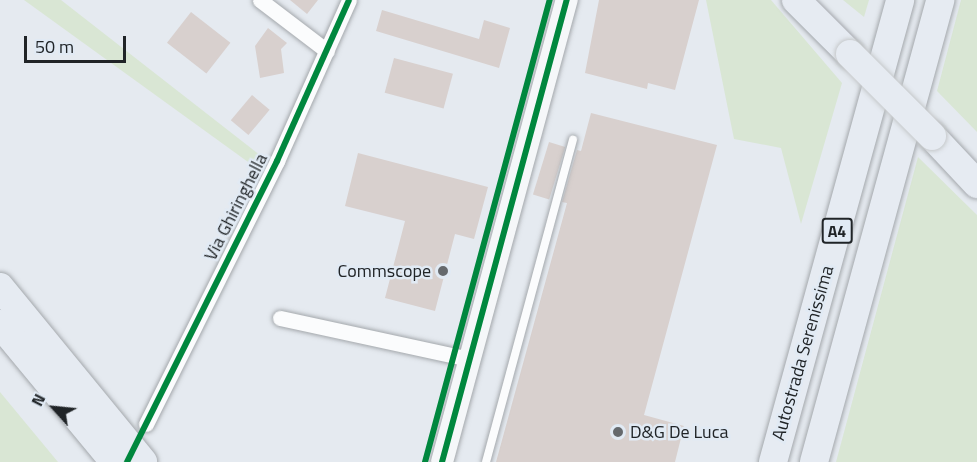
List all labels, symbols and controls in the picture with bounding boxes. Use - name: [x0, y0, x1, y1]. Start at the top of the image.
- scale bar: [27, 24, 129, 62]
- text: 50 m: [35, 33, 74, 60]
- street label: Via Ghiringhella: [200, 150, 272, 264]
- road number: A4: [820, 218, 854, 244]
- place label: Commscope: [338, 260, 431, 282]
- street label: Autostrada Serenissima: [768, 263, 838, 443]
- marker: Commscope: [436, 264, 450, 278]
- north arrow: [24, 378, 84, 438]
- text: N: [25, 389, 51, 410]
- place label: D&G De Luca: [630, 421, 729, 443]
- marker: D&G De Luca: [611, 425, 625, 439]

